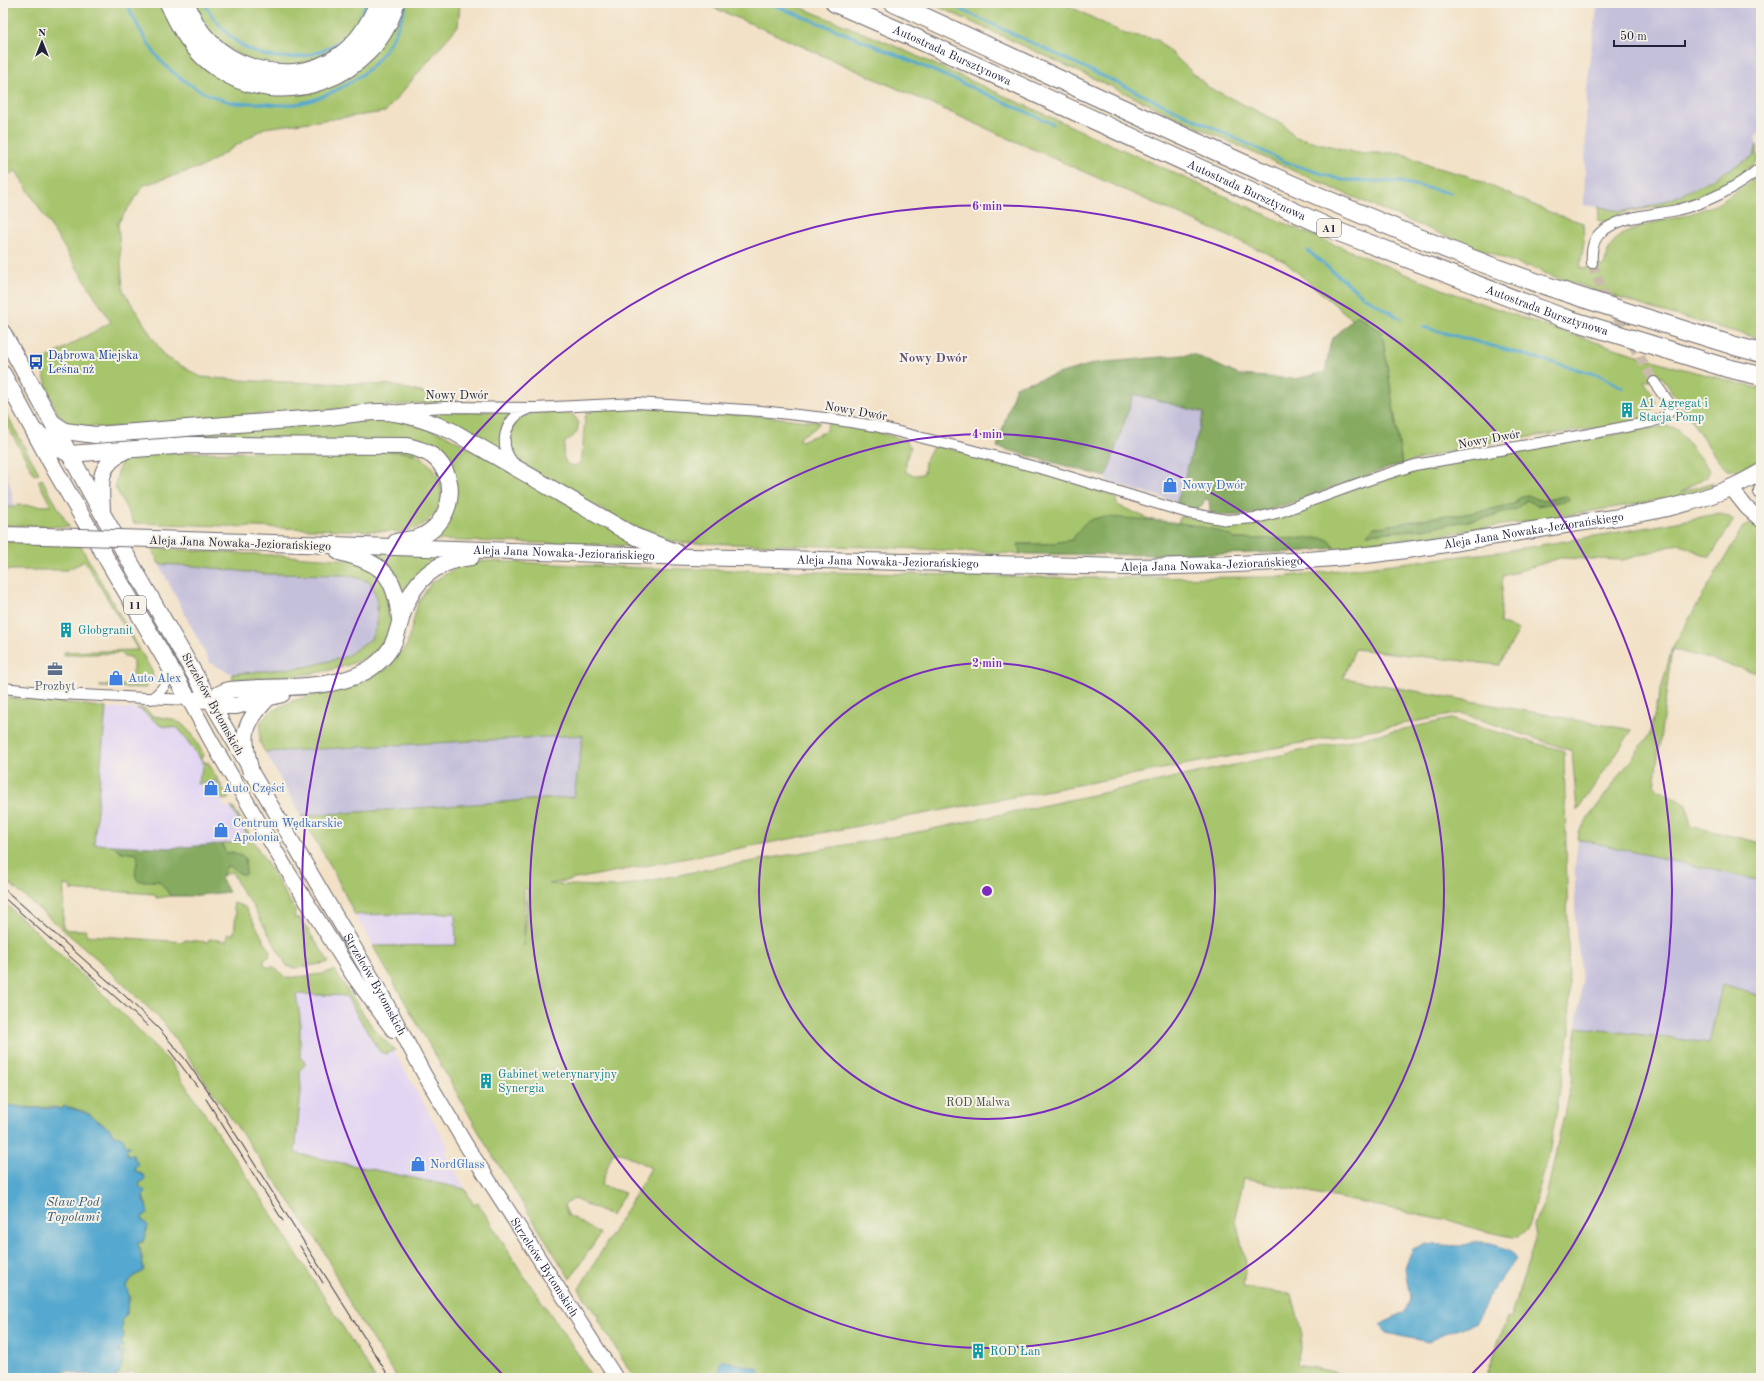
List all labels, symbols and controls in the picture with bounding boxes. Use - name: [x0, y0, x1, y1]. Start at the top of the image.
- north arrow: [22, 22, 62, 62]
- scale bar: [1614, 22, 1685, 48]
- street label: Autostrada Bursztynowa: [890, 24, 1013, 88]
- text: N: [38, 28, 47, 39]
- text: 50 m: [1620, 30, 1647, 43]
- street label: Autostrada Bursztynowa: [1185, 158, 1307, 223]
- text: 6 min: [972, 201, 1002, 213]
- road number: A1: [1317, 219, 1341, 237]
- street label: Autostrada Bursztynowa: [1484, 284, 1610, 338]
- place label: Dąbrowa Miejska Leśna nż: [48, 350, 138, 376]
- district label: Nowy Dwór: [899, 352, 968, 365]
- bus stop icon: Dąbrowa Miejska Leśna nż: [27, 353, 45, 371]
- street label: Nowy Dwór: [425, 390, 489, 402]
- place label: A1 Agregat i Stacja Pomp: [1639, 398, 1708, 424]
- street label: Nowy Dwór: [824, 401, 888, 423]
- building icon: A1 Agregat i Stacja Pomp: [1618, 401, 1636, 419]
- text: 4 min: [972, 429, 1002, 441]
- street label: Nowy Dwór: [1457, 429, 1521, 451]
- shop icon: Nowy Dwór: [1161, 476, 1179, 494]
- place label: Nowy Dwór: [1182, 480, 1245, 492]
- street label: Aleja Jana Nowaka-Jeziorańskiego: [1443, 511, 1625, 552]
- street label: Aleja Jana Nowaka-Jeziorańskiego: [149, 535, 331, 553]
- street label: Aleja Jana Nowaka-Jeziorańskiego: [472, 545, 655, 563]
- street label: Aleja Jana Nowaka-Jeziorańskiego: [796, 554, 979, 571]
- street label: Aleja Jana Nowaka-Jeziorańskiego: [1120, 555, 1303, 574]
- road number: 11: [124, 596, 146, 614]
- building icon: Globgranit: [57, 621, 75, 639]
- place label: Globgranit: [78, 625, 133, 637]
- street label: Strzelców Bytomskich: [179, 651, 245, 758]
- text: 2 min: [972, 658, 1002, 670]
- office icon: Prozbyt: [46, 660, 64, 678]
- shop icon: Auto Alex: [107, 669, 125, 687]
- place label: Auto Alex: [128, 673, 181, 685]
- place label: Prozbyt: [34, 681, 76, 693]
- shop icon: Auto Części: [202, 779, 220, 797]
- place label: Auto Części: [223, 783, 285, 795]
- place label: Centrum Wędkarskie Apolonia: [233, 818, 343, 844]
- shop icon: Centrum Wędkarskie Apolonia: [212, 821, 230, 839]
- centre of rings: [980, 884, 994, 898]
- street label: Strzelców Bytomskich: [341, 932, 408, 1038]
- place label: Gabinet weterynaryjny Synergia: [498, 1069, 618, 1095]
- building icon: Gabinet weterynaryjny Synergia: [477, 1072, 495, 1090]
- park label: ROD Malwa: [946, 1097, 1010, 1109]
- shop icon: NordGlass: [409, 1155, 427, 1173]
- place label: NordGlass: [430, 1159, 485, 1171]
- water label: Staw Pod Topolami: [46, 1196, 100, 1224]
- street label: Strzelców Bytomskich: [508, 1216, 580, 1320]
- building icon: ROD Łan: [969, 1342, 987, 1360]
- place label: ROD Łan: [990, 1346, 1041, 1358]

